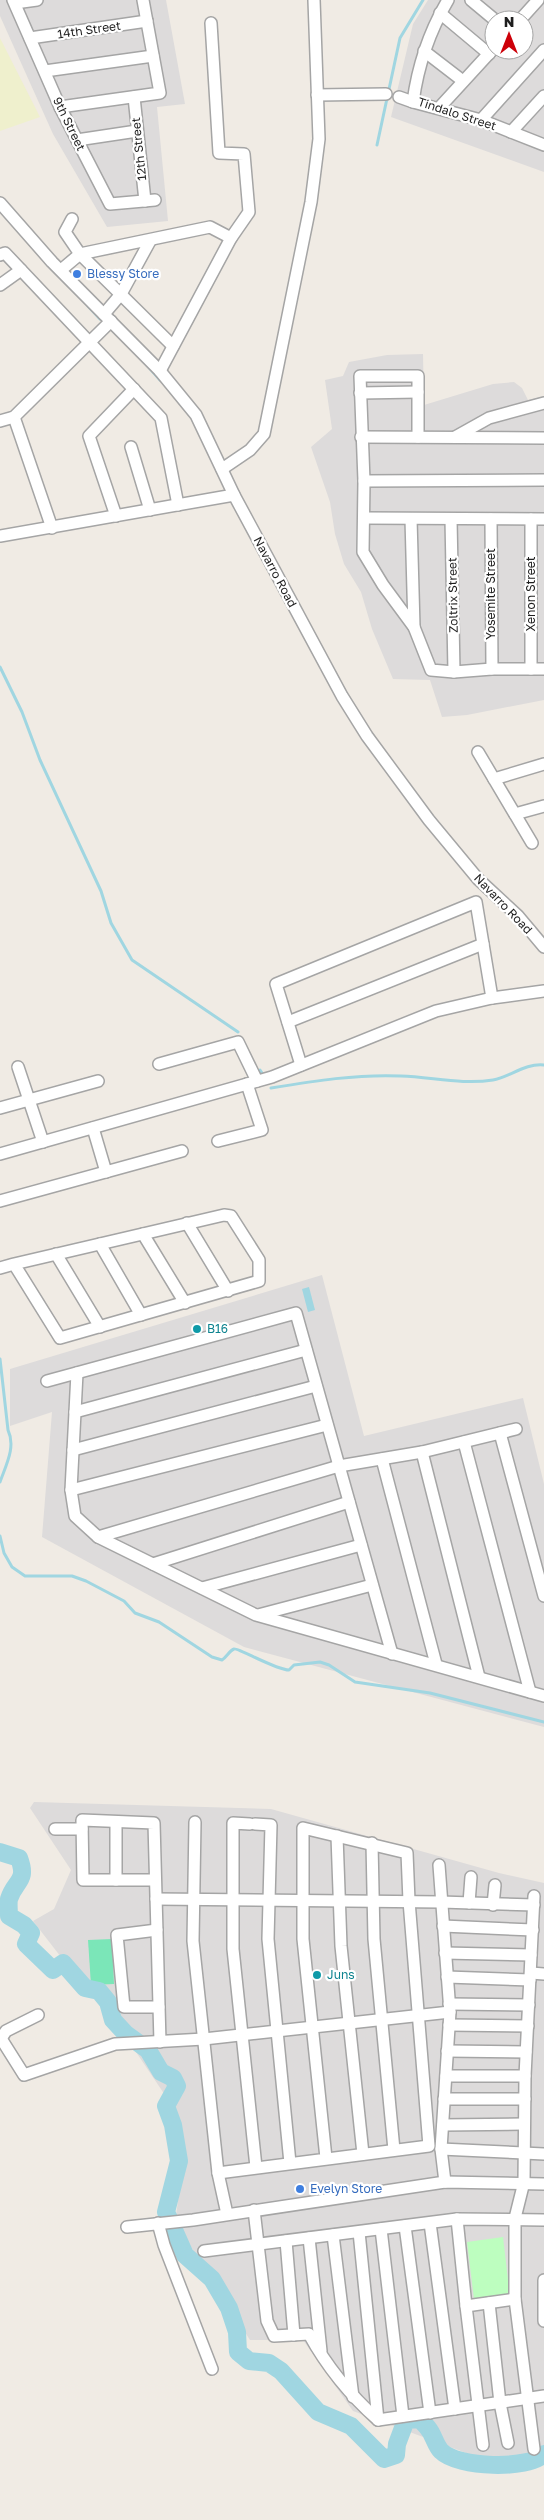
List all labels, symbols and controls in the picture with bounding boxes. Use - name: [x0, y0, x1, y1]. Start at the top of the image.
- north arrow: [484, 10, 534, 60]
- text: N: [504, 13, 514, 30]
- street label: 14th Street: [56, 18, 122, 41]
- street label: 9th Street: [50, 94, 89, 153]
- street label: Tindalo Street: [416, 94, 498, 133]
- street label: 12th Street: [128, 117, 149, 181]
- place label: Blessy Store: [87, 266, 159, 281]
- marker: Blessy Store: [71, 268, 83, 280]
- street label: Navarro Road: [251, 534, 300, 610]
- street label: Yosemite Street: [483, 548, 498, 640]
- street label: Xenon Street: [523, 556, 538, 632]
- street label: Zoltrix Street: [444, 557, 461, 633]
- street label: Navarro Road: [471, 871, 536, 937]
- place label: B16: [207, 1321, 228, 1336]
- marker: B16: [191, 1323, 203, 1335]
- place label: Juns: [327, 1967, 355, 1982]
- marker: Juns: [311, 1969, 323, 1981]
- place label: Evelyn Store: [310, 2181, 382, 2196]
- marker: Evelyn Store: [294, 2183, 306, 2195]

